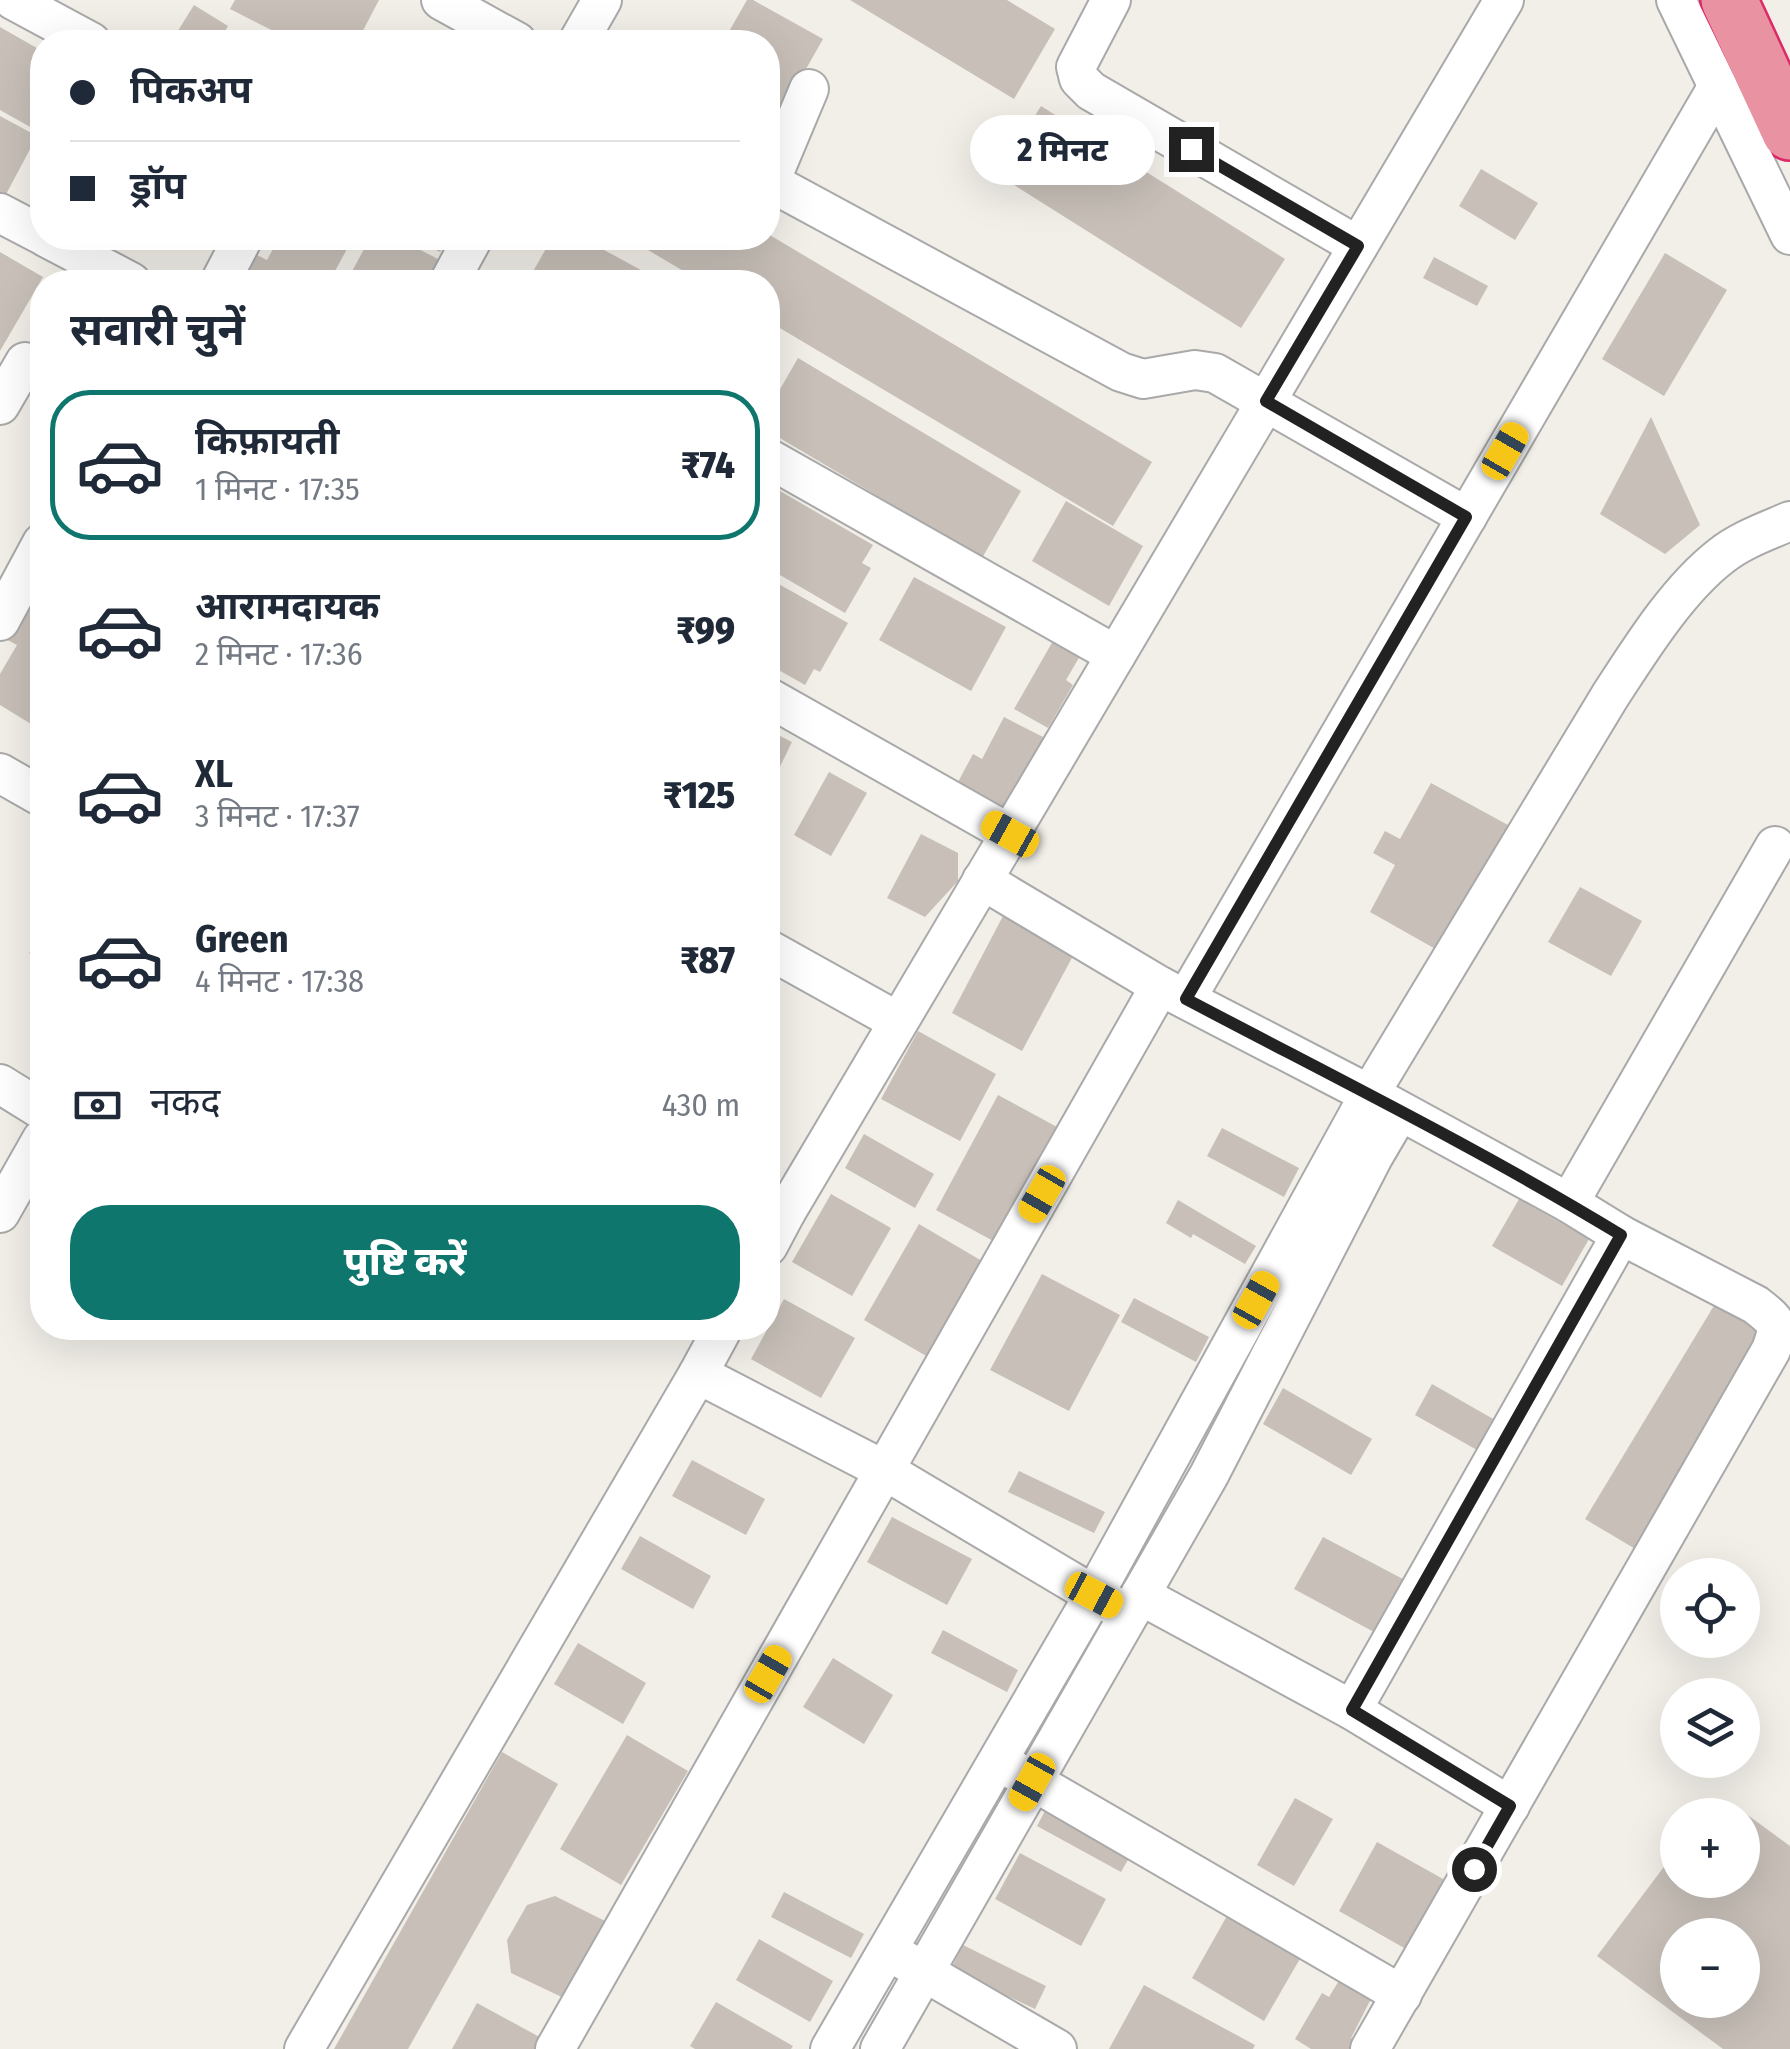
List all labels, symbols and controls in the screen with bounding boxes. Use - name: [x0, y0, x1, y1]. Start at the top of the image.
- text: पिकअप: [130, 67, 252, 113]
- callout: 2 मिनट: [971, 114, 1156, 184]
- route end: [1169, 127, 1214, 172]
- text: 2 मिनट: [1017, 131, 1108, 169]
- text: ड्रॉप: [130, 163, 186, 209]
- text: सवारी चुनें: [70, 303, 245, 357]
- text: किफ़ायती: [195, 418, 339, 464]
- car: [1477, 418, 1533, 484]
- icon: car: [75, 420, 165, 510]
- text: ₹74: [681, 442, 735, 488]
- text: 1 मिनट · 17:35: [195, 470, 360, 508]
- text: आरामदायक: [195, 583, 379, 629]
- icon: car: [75, 585, 165, 675]
- text: ₹99: [676, 607, 735, 653]
- text: 2 मिनट · 17:36: [195, 635, 363, 673]
- icon: car: [75, 750, 165, 840]
- text: XL: [195, 751, 233, 797]
- text: ₹125: [663, 772, 735, 818]
- text: 3 मिनट · 17:37: [195, 797, 360, 835]
- car: [976, 806, 1044, 862]
- icon: car: [75, 915, 165, 1005]
- text: Green: [195, 916, 289, 962]
- text: ₹87: [680, 937, 735, 983]
- text: 4 मिनट · 17:38: [195, 962, 364, 1000]
- icon: cash: [70, 1078, 125, 1133]
- text: नकद: [150, 1079, 220, 1125]
- text: 430 m: [662, 1086, 740, 1124]
- car: [1014, 1161, 1070, 1227]
- button: पुष्टि करें: [70, 1205, 740, 1320]
- car: [1228, 1266, 1284, 1334]
- map controls: [1660, 1558, 1760, 2018]
- button: locate: [1660, 1558, 1760, 1658]
- car: [1060, 1568, 1128, 1622]
- car: [740, 1641, 796, 1707]
- button: layers: [1660, 1678, 1760, 1778]
- car: [1004, 1748, 1060, 1816]
- button: +: [1660, 1798, 1760, 1898]
- route start: [1452, 1847, 1497, 1892]
- button: −: [1660, 1918, 1760, 2018]

